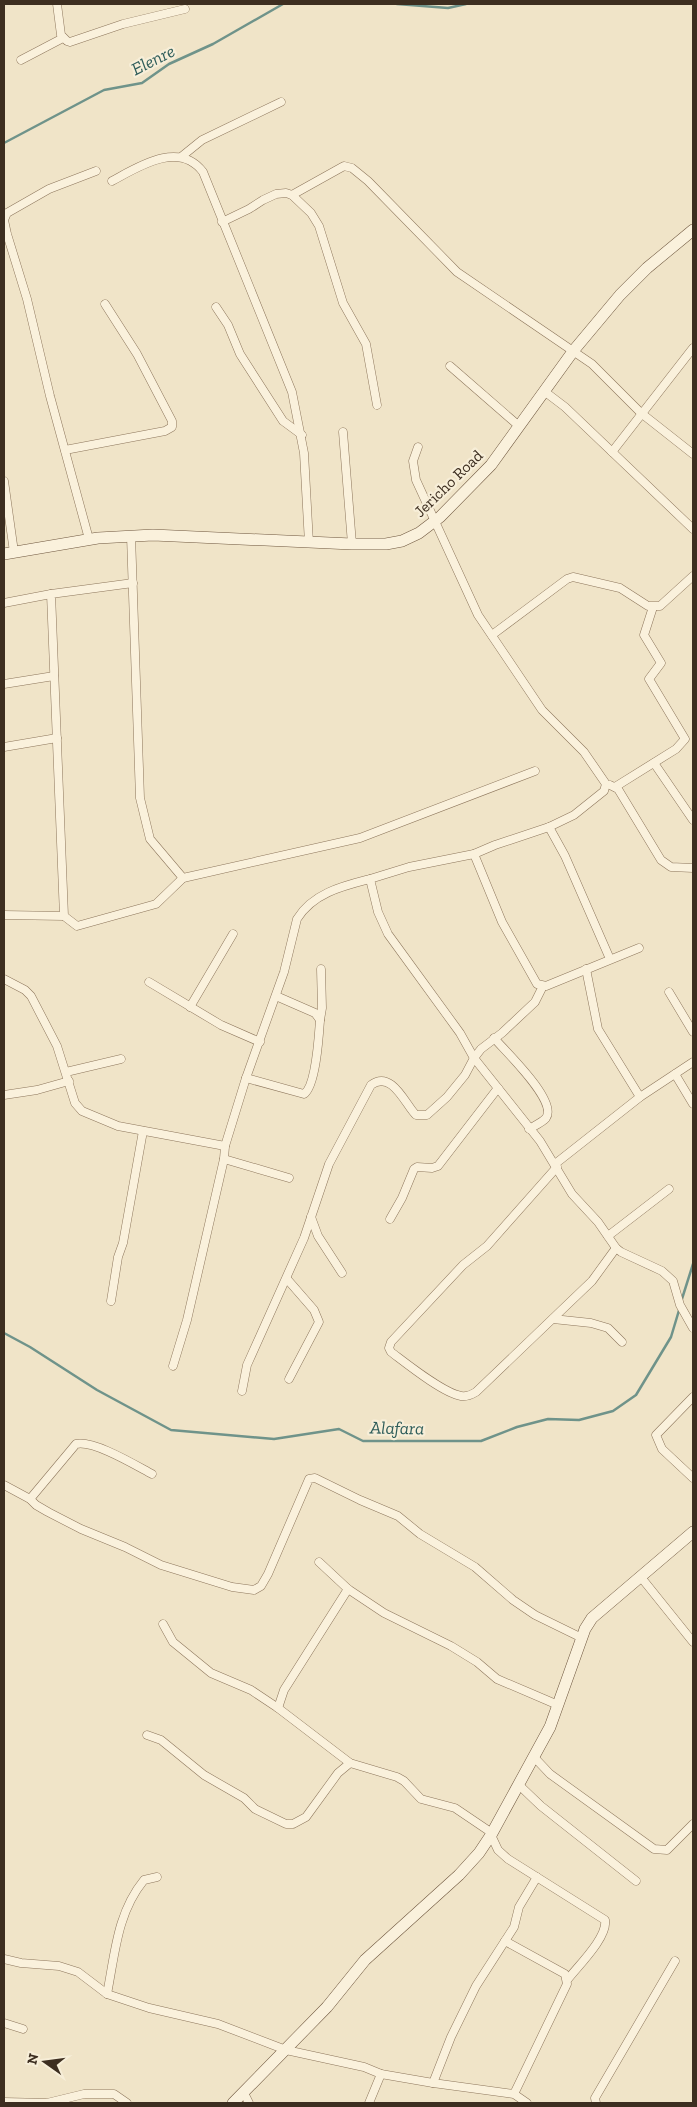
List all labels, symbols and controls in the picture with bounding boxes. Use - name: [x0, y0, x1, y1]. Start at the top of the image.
- water label: Elenre: [128, 40, 179, 80]
- street label: Jericho Road: [410, 446, 487, 521]
- water label: Alafara: [369, 1417, 424, 1439]
- north arrow: [20, 2037, 70, 2087]
- text: N: [23, 2051, 42, 2066]

